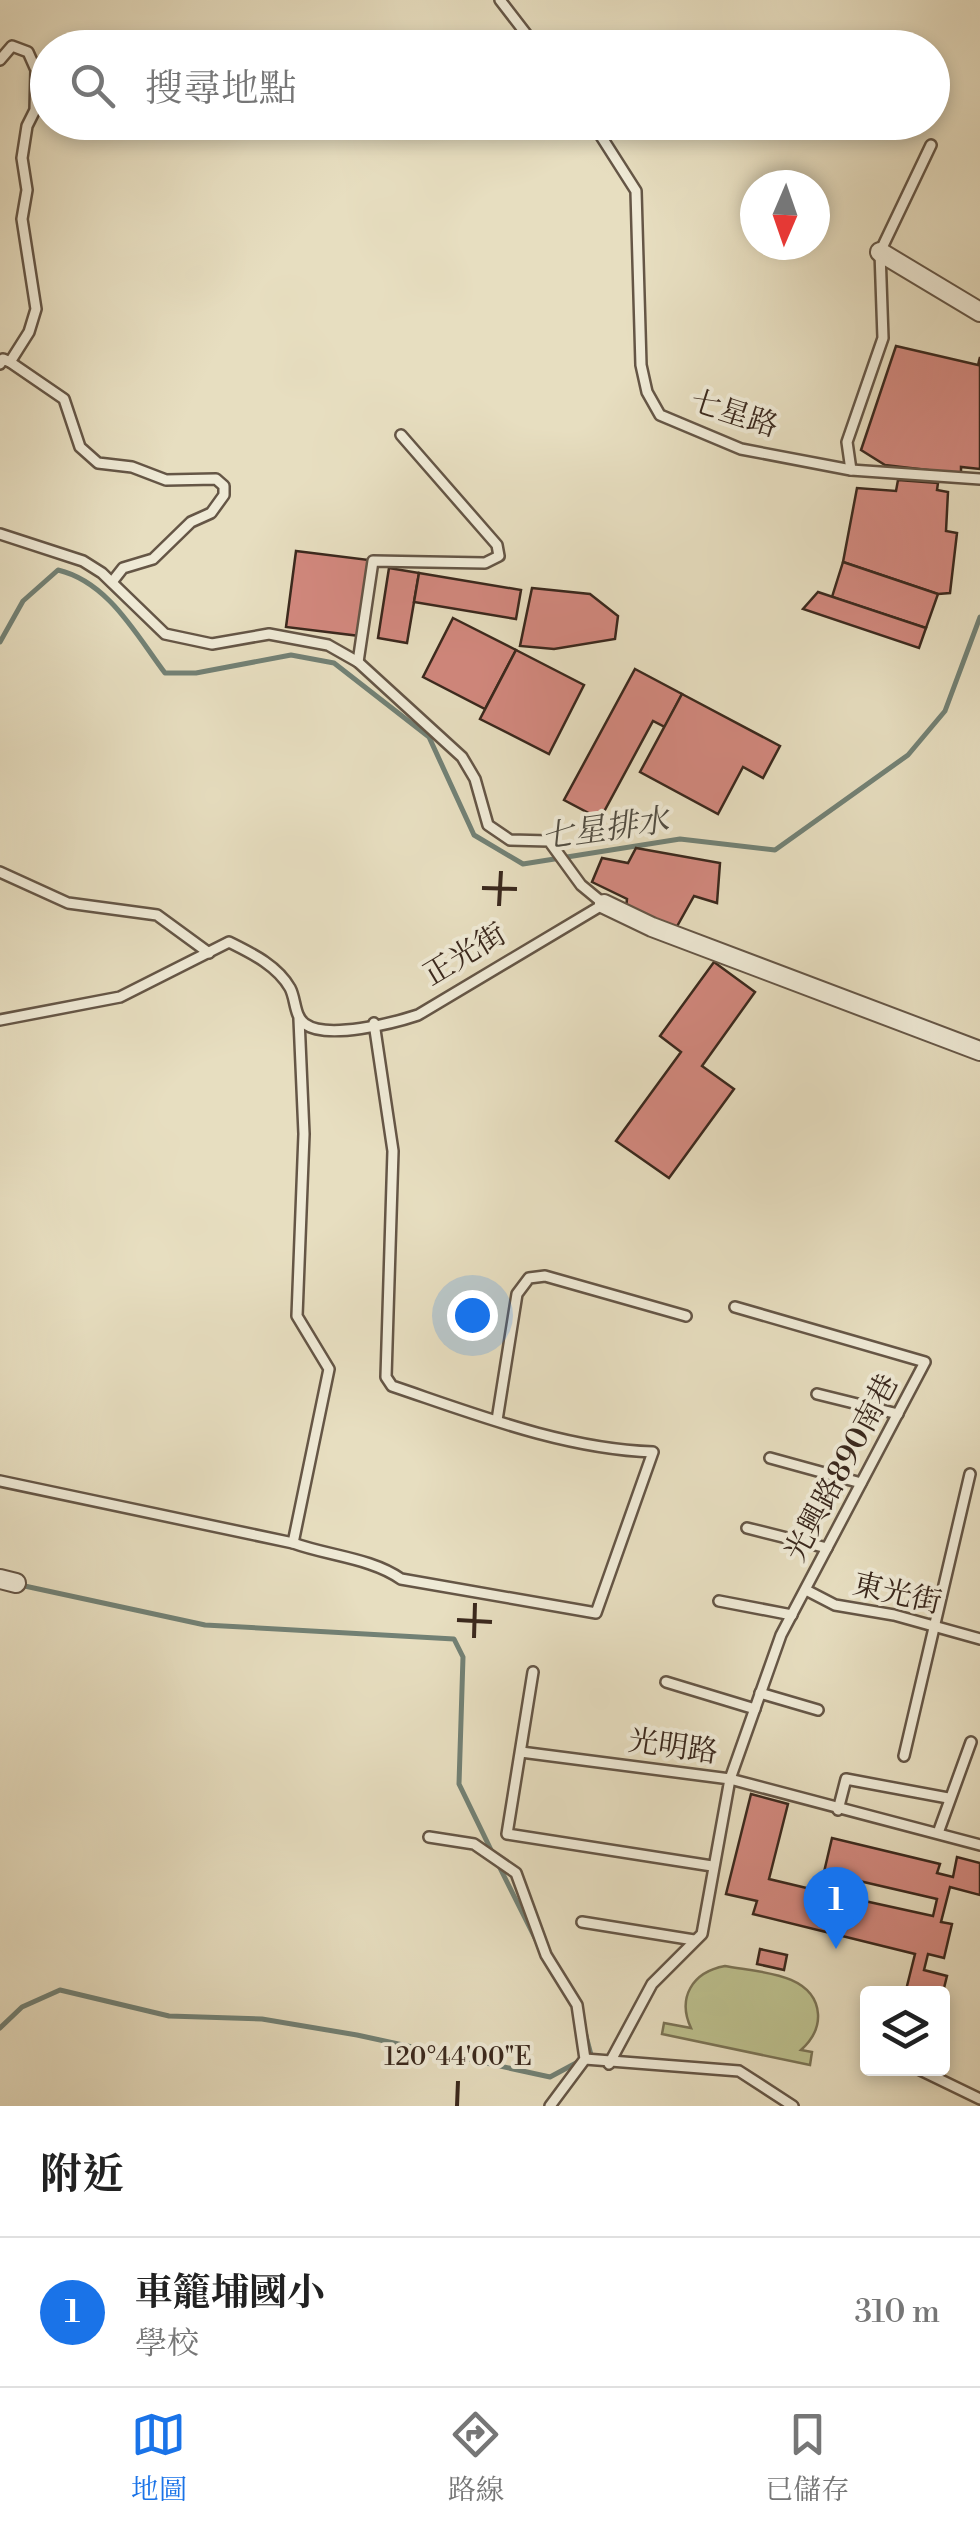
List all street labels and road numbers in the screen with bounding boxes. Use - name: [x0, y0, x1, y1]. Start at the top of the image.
- street label: 七星路: [685, 382, 783, 446]
- street label: 正光街: [417, 916, 513, 994]
- street label: 光興路890南巷: [777, 1368, 907, 1568]
- street label: 東光街: [849, 1565, 945, 1623]
- street label: 光明路: [626, 1722, 720, 1772]

